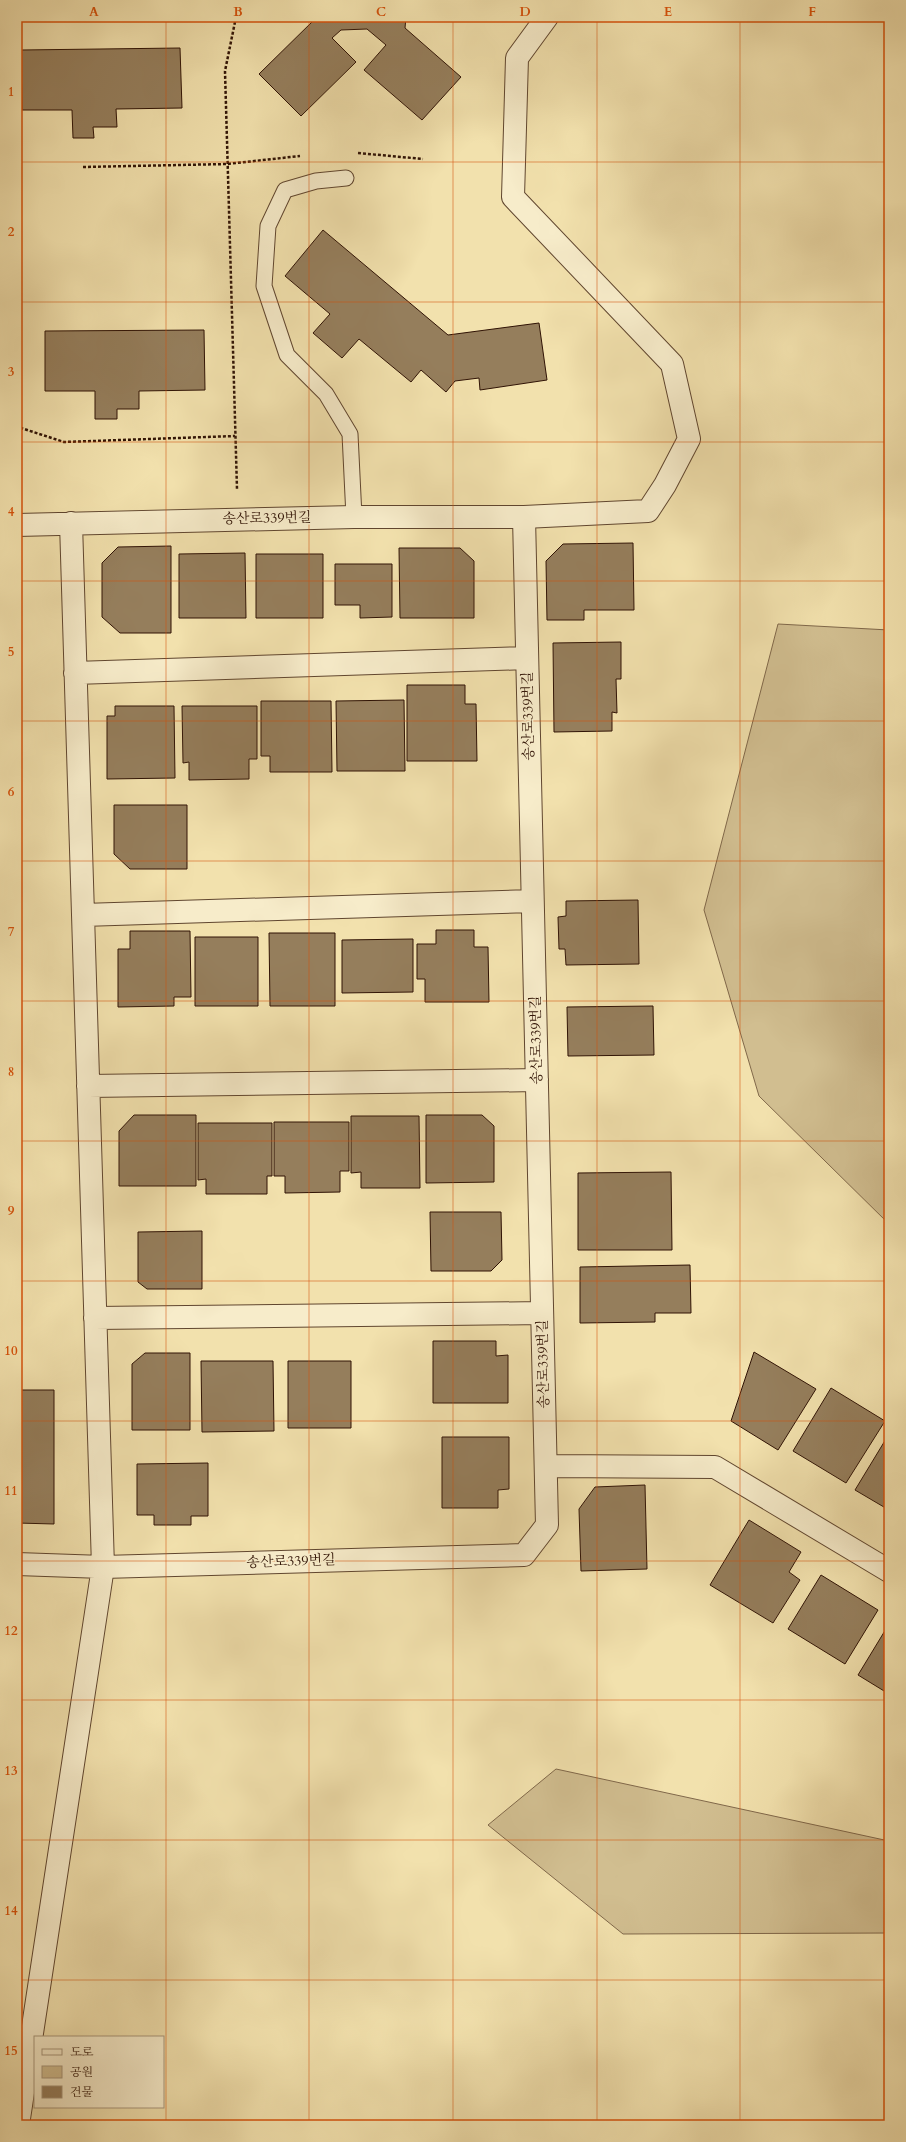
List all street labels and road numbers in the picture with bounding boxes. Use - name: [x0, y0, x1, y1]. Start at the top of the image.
- street label: 송산로339번길: [222, 508, 312, 528]
- street label: 송산로339번길: [518, 671, 538, 761]
- street label: 송산로339번길: [526, 995, 546, 1085]
- street label: 송산로339번길: [533, 1319, 553, 1409]
- street label: 송산로339번길: [246, 1550, 336, 1572]

